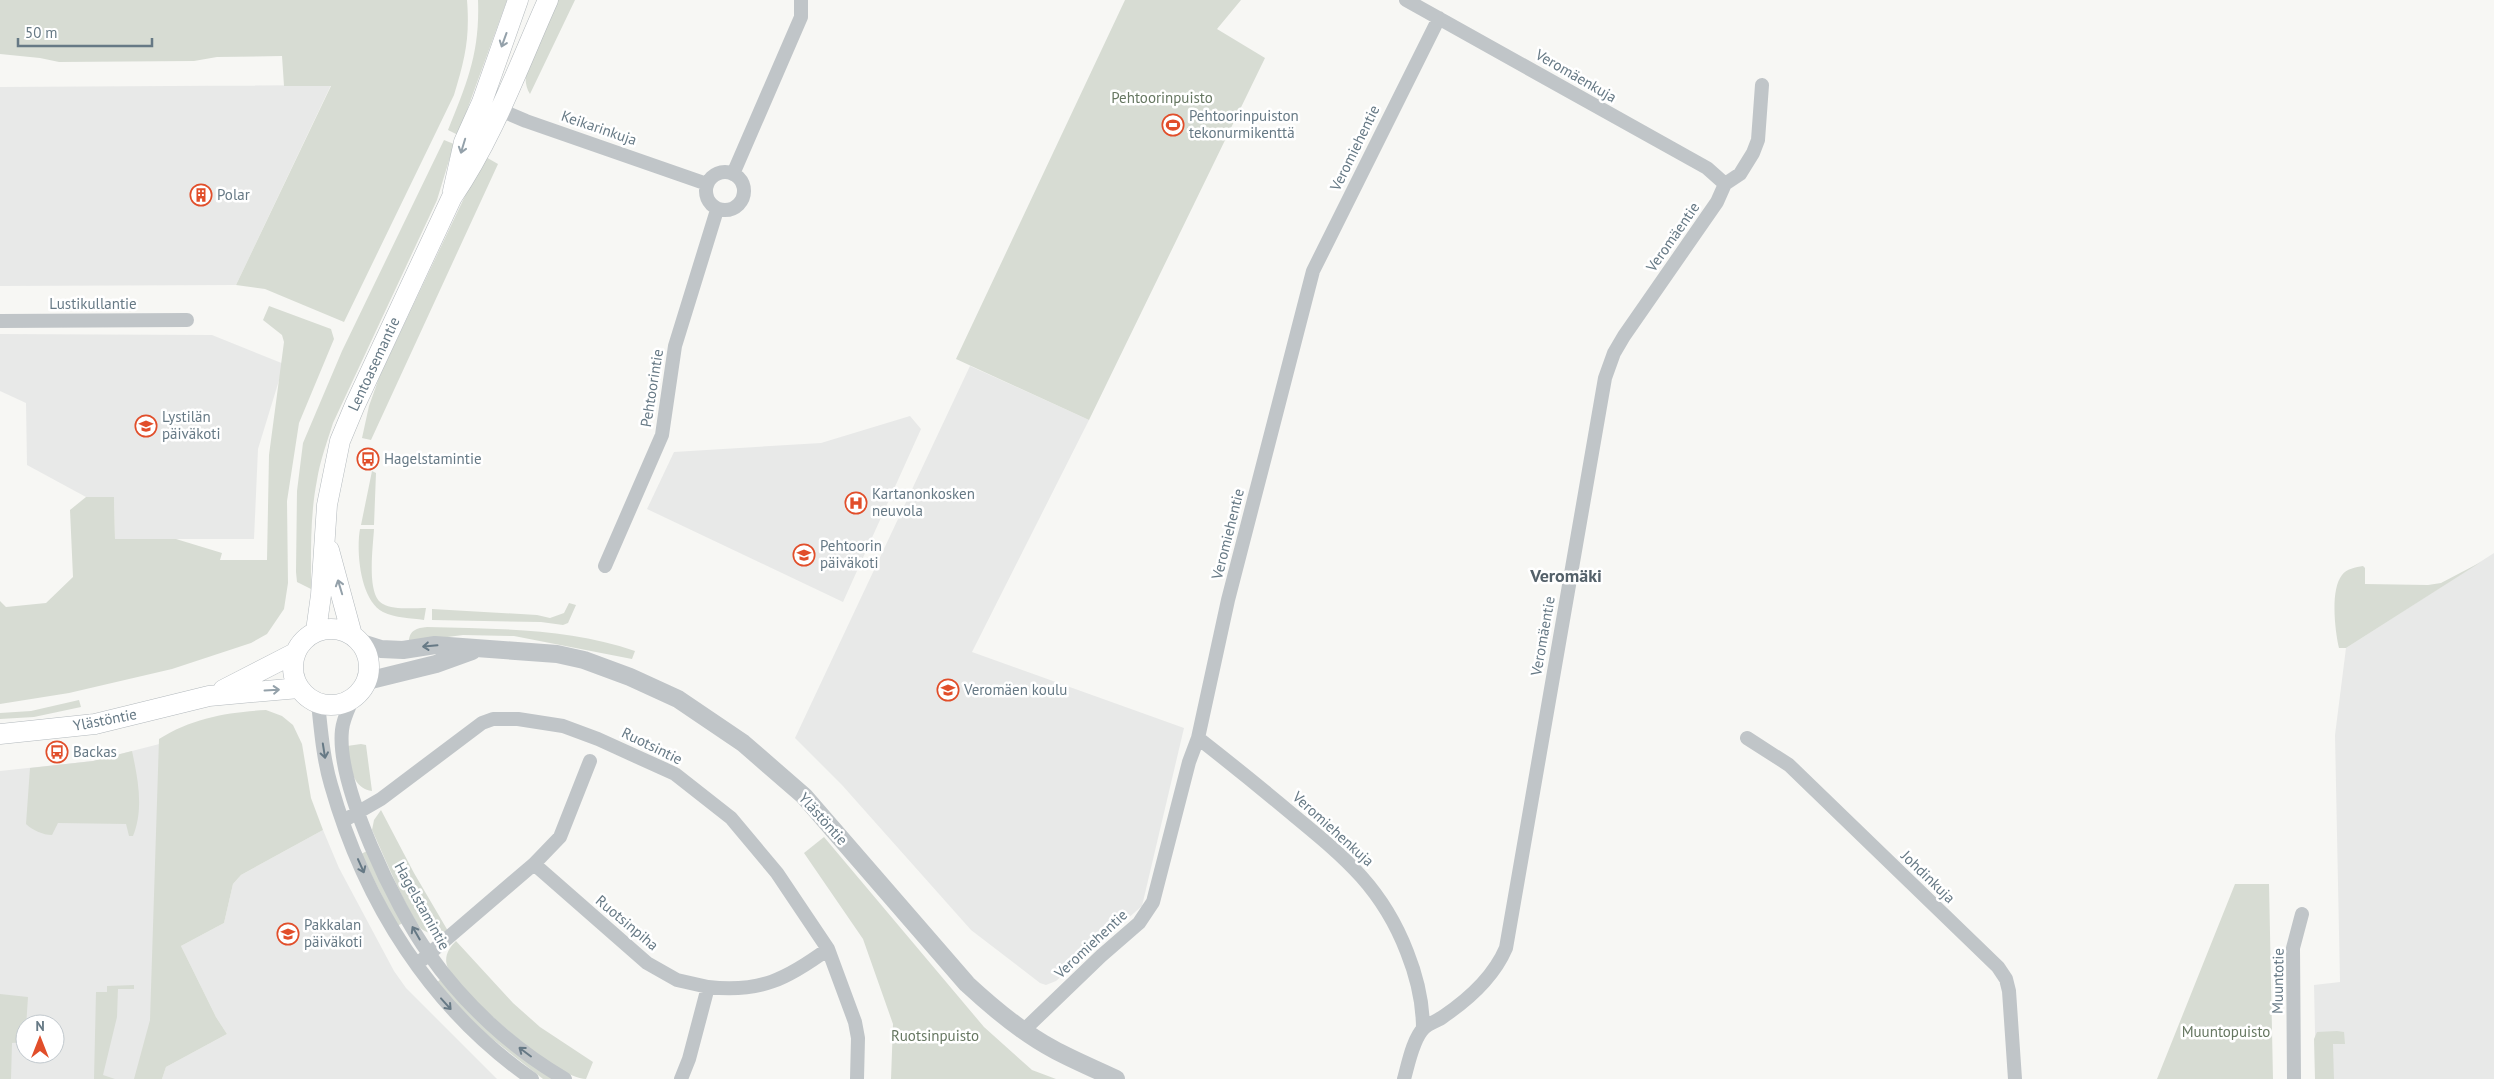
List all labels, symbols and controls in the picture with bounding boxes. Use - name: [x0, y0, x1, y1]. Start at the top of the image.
- scale bar: [18, 15, 151, 47]
- text: 50 m: [25, 23, 58, 42]
- one-way arrow: [499, 32, 508, 47]
- street label: Veromäenkuja: [1531, 44, 1620, 106]
- park label: Pehtoorinpuisto: [1111, 88, 1213, 107]
- street label: Veromiehentie: [1325, 102, 1383, 195]
- street label: Keikarinkuja: [559, 106, 639, 149]
- place label: Pehtoorinpuiston tekonurmikenttä: [1189, 106, 1299, 142]
- sports icon: Pehtoorinpuiston tekonurmikenttä: [1161, 113, 1185, 137]
- one-way arrow: [458, 138, 467, 154]
- building icon: Polar: [189, 183, 213, 207]
- place label: Polar: [217, 185, 250, 204]
- street label: Veromäentie: [1641, 198, 1703, 276]
- street label: Lustikullantie: [49, 294, 137, 313]
- street label: Lentoasemantie: [343, 314, 404, 414]
- street label: Pehtoorintie: [636, 348, 667, 428]
- place label: Lystilän päiväkoti: [162, 407, 220, 443]
- school or university icon: Lystilän päiväkoti: [134, 414, 158, 438]
- bus stop icon: Hagelstamintie: [356, 447, 380, 471]
- place label: Hagelstamintie: [384, 449, 482, 468]
- place label: Kartanonkosken neuvola: [872, 484, 975, 520]
- street label: Veromiehentie: [1207, 486, 1248, 582]
- hospital icon: Kartanonkosken neuvola: [844, 491, 868, 515]
- place label: Pehtoorin päiväkoti: [820, 536, 882, 572]
- school or university icon: Pehtoorin päiväkoti: [792, 543, 816, 567]
- district label: Veromäki: [1529, 564, 1602, 587]
- one-way arrow: [335, 580, 345, 596]
- street label: Veromäentie: [1526, 595, 1559, 678]
- one-way arrow: [423, 642, 439, 651]
- school or university icon: Veromäen koulu: [936, 678, 960, 702]
- place label: Veromäen koulu: [963, 680, 1067, 699]
- one-way arrow: [263, 685, 279, 694]
- street label: Ylästöntie: [71, 704, 138, 735]
- street label: Ruotsintie: [619, 723, 686, 768]
- bus stop icon: Backas: [45, 740, 69, 764]
- place label: Backas: [73, 742, 117, 761]
- one-way arrow: [319, 743, 329, 759]
- street label: Veromiehenkuja: [1288, 786, 1378, 870]
- street label: Ylästöntie: [795, 788, 852, 849]
- street label: Johdinkuja: [1897, 846, 1959, 907]
- one-way arrow: [356, 858, 366, 873]
- street label: Hagelstamintie: [390, 858, 454, 953]
- street label: Ruotsinpiha: [592, 891, 663, 954]
- street label: Veromiehentie: [1049, 905, 1131, 983]
- place label: Pakkalan päiväkoti: [304, 915, 362, 951]
- school or university icon: Pakkalan päiväkoti: [276, 922, 300, 946]
- one-way arrow: [411, 925, 421, 940]
- street label: Muuntotie: [2267, 948, 2288, 1014]
- one-way arrow: [441, 997, 452, 1010]
- north arrow: [15, 1014, 65, 1064]
- text: N: [35, 1017, 45, 1035]
- park label: Muuntopuisto: [2182, 1022, 2270, 1041]
- park label: Ruotsinpuisto: [891, 1026, 979, 1045]
- one-way arrow: [518, 1047, 532, 1057]

